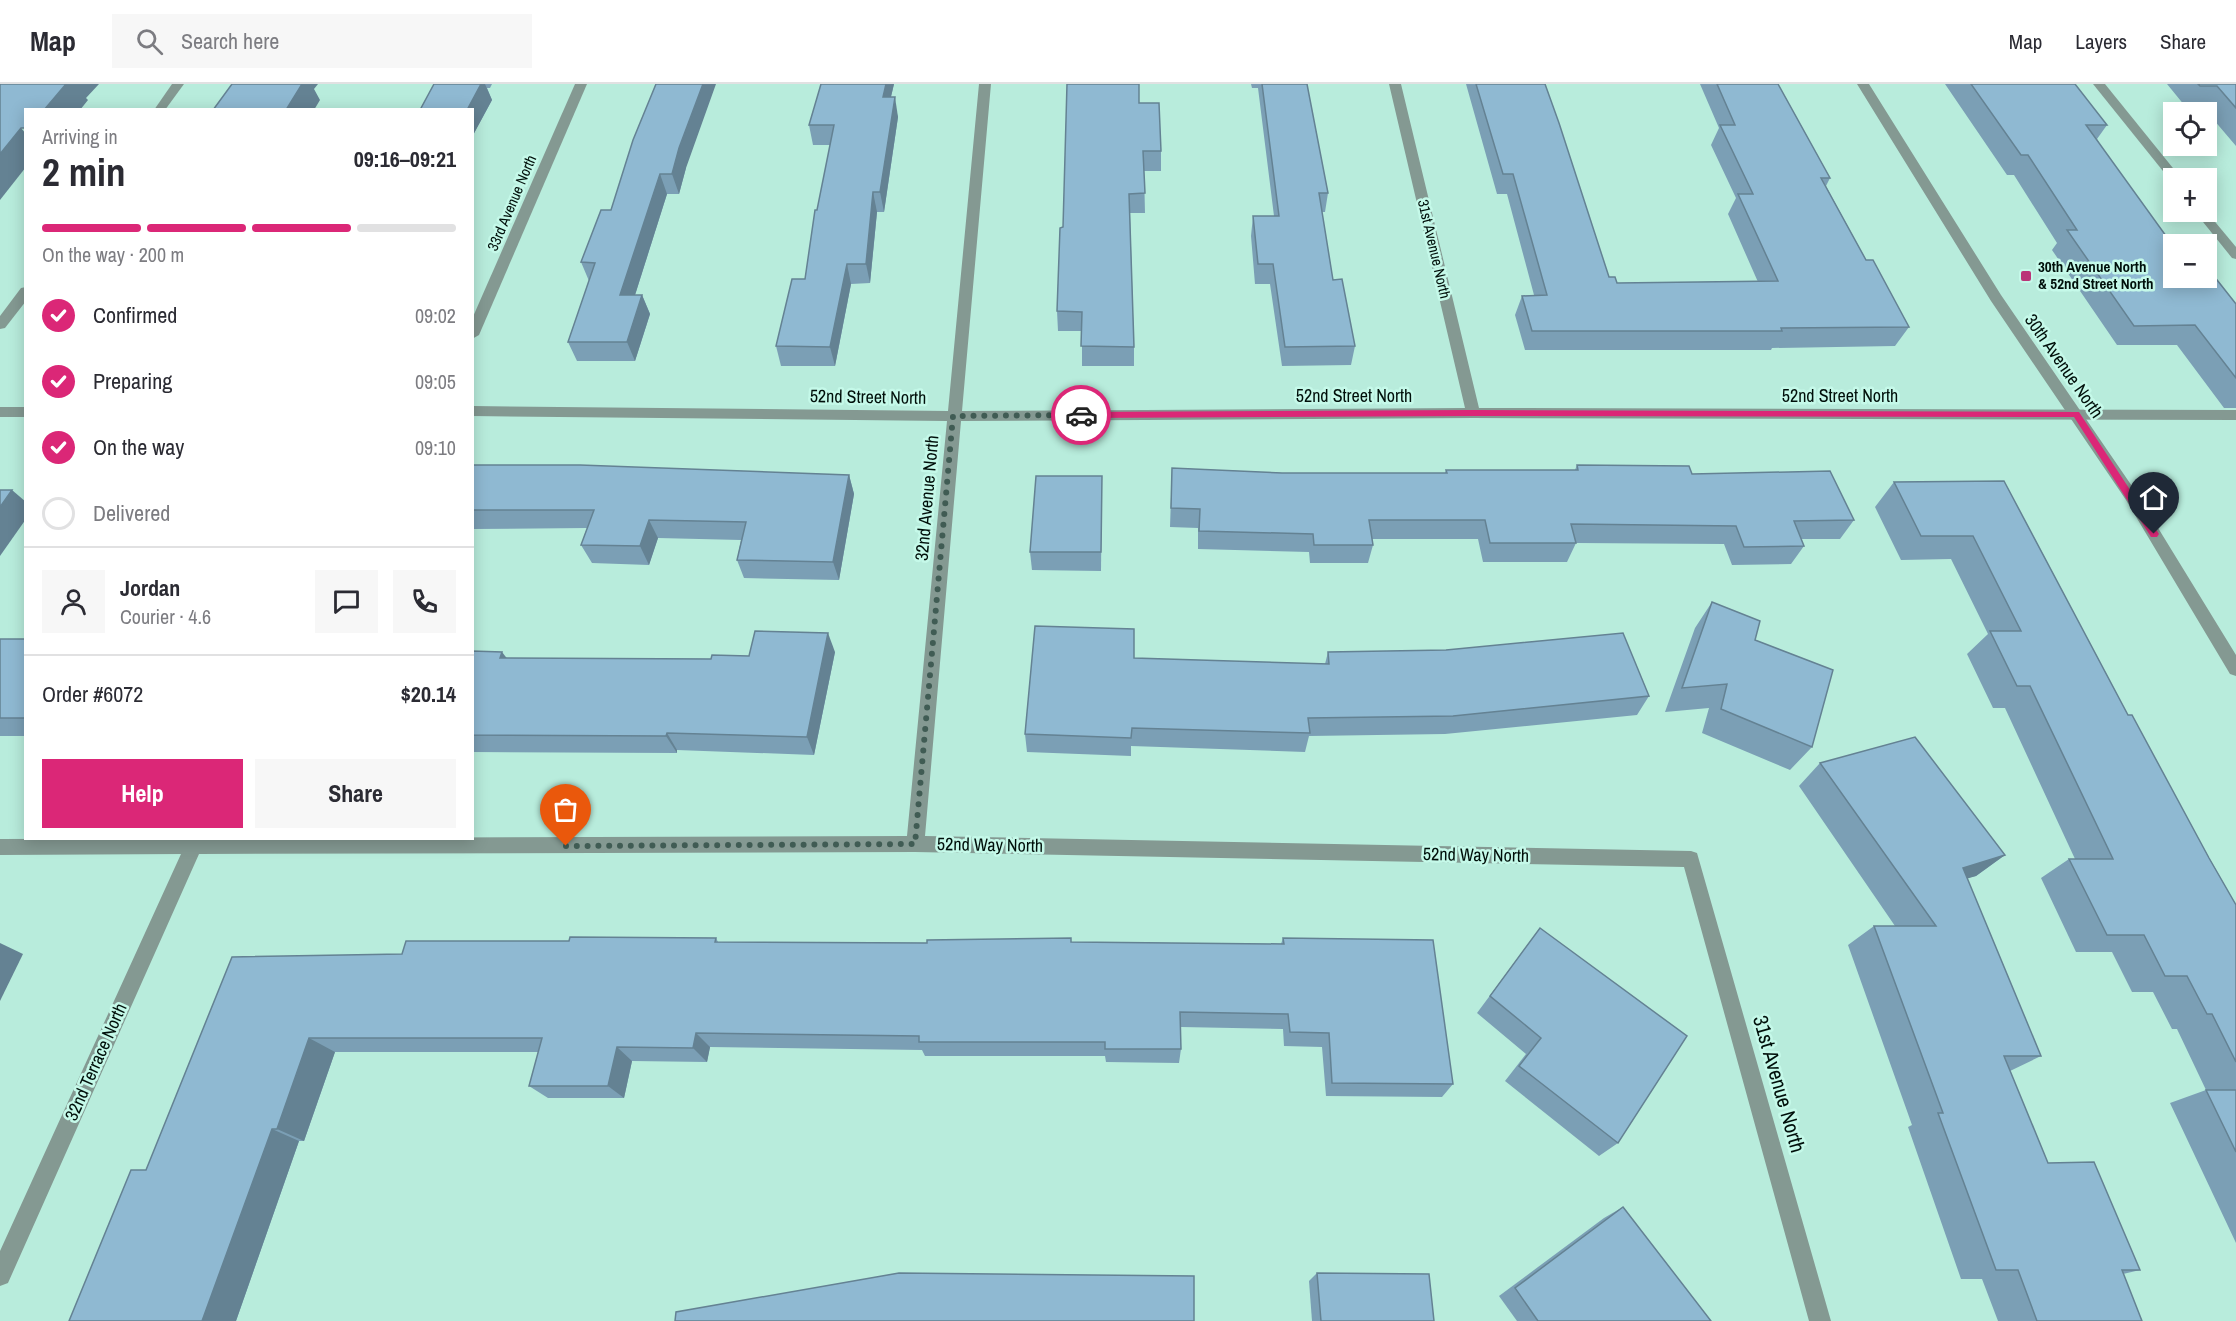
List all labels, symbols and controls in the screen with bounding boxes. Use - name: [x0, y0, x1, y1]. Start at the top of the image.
- search box: [112, 14, 532, 68]
- text: Map: [30, 22, 76, 60]
- icon: search: [133, 25, 166, 58]
- text: Search here: [181, 26, 279, 56]
- text: Map: [2009, 27, 2042, 56]
- text: Layers: [2075, 27, 2127, 56]
- text: Share: [2160, 27, 2206, 56]
- map controls: [2163, 102, 2217, 288]
- button: locate: [2163, 102, 2217, 156]
- text: Arriving in: [42, 123, 118, 150]
- text: 09:16–09:21: [354, 144, 456, 174]
- text: 2 min: [42, 146, 126, 198]
- street label: 33rd Avenue North: [482, 152, 541, 254]
- button: +: [2163, 168, 2217, 222]
- street label: 31st Avenue North: [1413, 197, 1456, 300]
- button: −: [2163, 234, 2217, 288]
- text: On the way · 200 m: [42, 241, 184, 268]
- place label: 30th Avenue North & 52nd Street North: [2038, 256, 2154, 294]
- marker: 30th Avenue North & 52nd Street North: [2019, 269, 2033, 283]
- icon: check: [42, 299, 75, 332]
- text: Confirmed: [93, 300, 177, 330]
- text: 09:02: [415, 302, 456, 329]
- street label: 30th Avenue North: [2019, 309, 2110, 423]
- icon: check: [42, 365, 75, 398]
- text: Preparing: [93, 366, 172, 396]
- text: 09:05: [415, 368, 456, 395]
- street label: 52nd Street North: [810, 383, 926, 410]
- street label: 52nd Street North: [1296, 383, 1412, 408]
- street label: 52nd Street North: [1782, 383, 1898, 408]
- courier: [1051, 385, 1111, 445]
- icon: car: [1065, 399, 1098, 432]
- icon: check: [42, 431, 75, 464]
- text: On the way: [93, 432, 184, 462]
- text: 09:10: [415, 434, 456, 461]
- street label: 32nd Avenue North: [909, 434, 944, 562]
- pin: [2128, 472, 2179, 534]
- icon: home: [2137, 481, 2170, 514]
- text: Delivered: [93, 498, 170, 528]
- button: person: [42, 570, 105, 633]
- button: chat: [315, 570, 378, 633]
- button: phone: [393, 570, 456, 633]
- text: Jordan: [120, 573, 180, 603]
- text: Courier · 4.6: [120, 603, 211, 630]
- text: Order #6072: [42, 679, 143, 709]
- text: $20.14: [401, 679, 456, 709]
- button: Help: [42, 759, 243, 828]
- button: Share: [255, 759, 456, 828]
- pin: [540, 784, 591, 846]
- icon: bag: [549, 793, 582, 826]
- street label: 52nd Way North: [937, 831, 1043, 858]
- street label: 52nd Way North: [1423, 841, 1529, 868]
- street label: 32nd Terrace North: [58, 999, 133, 1124]
- street label: 31st Avenue North: [1746, 1012, 1813, 1156]

